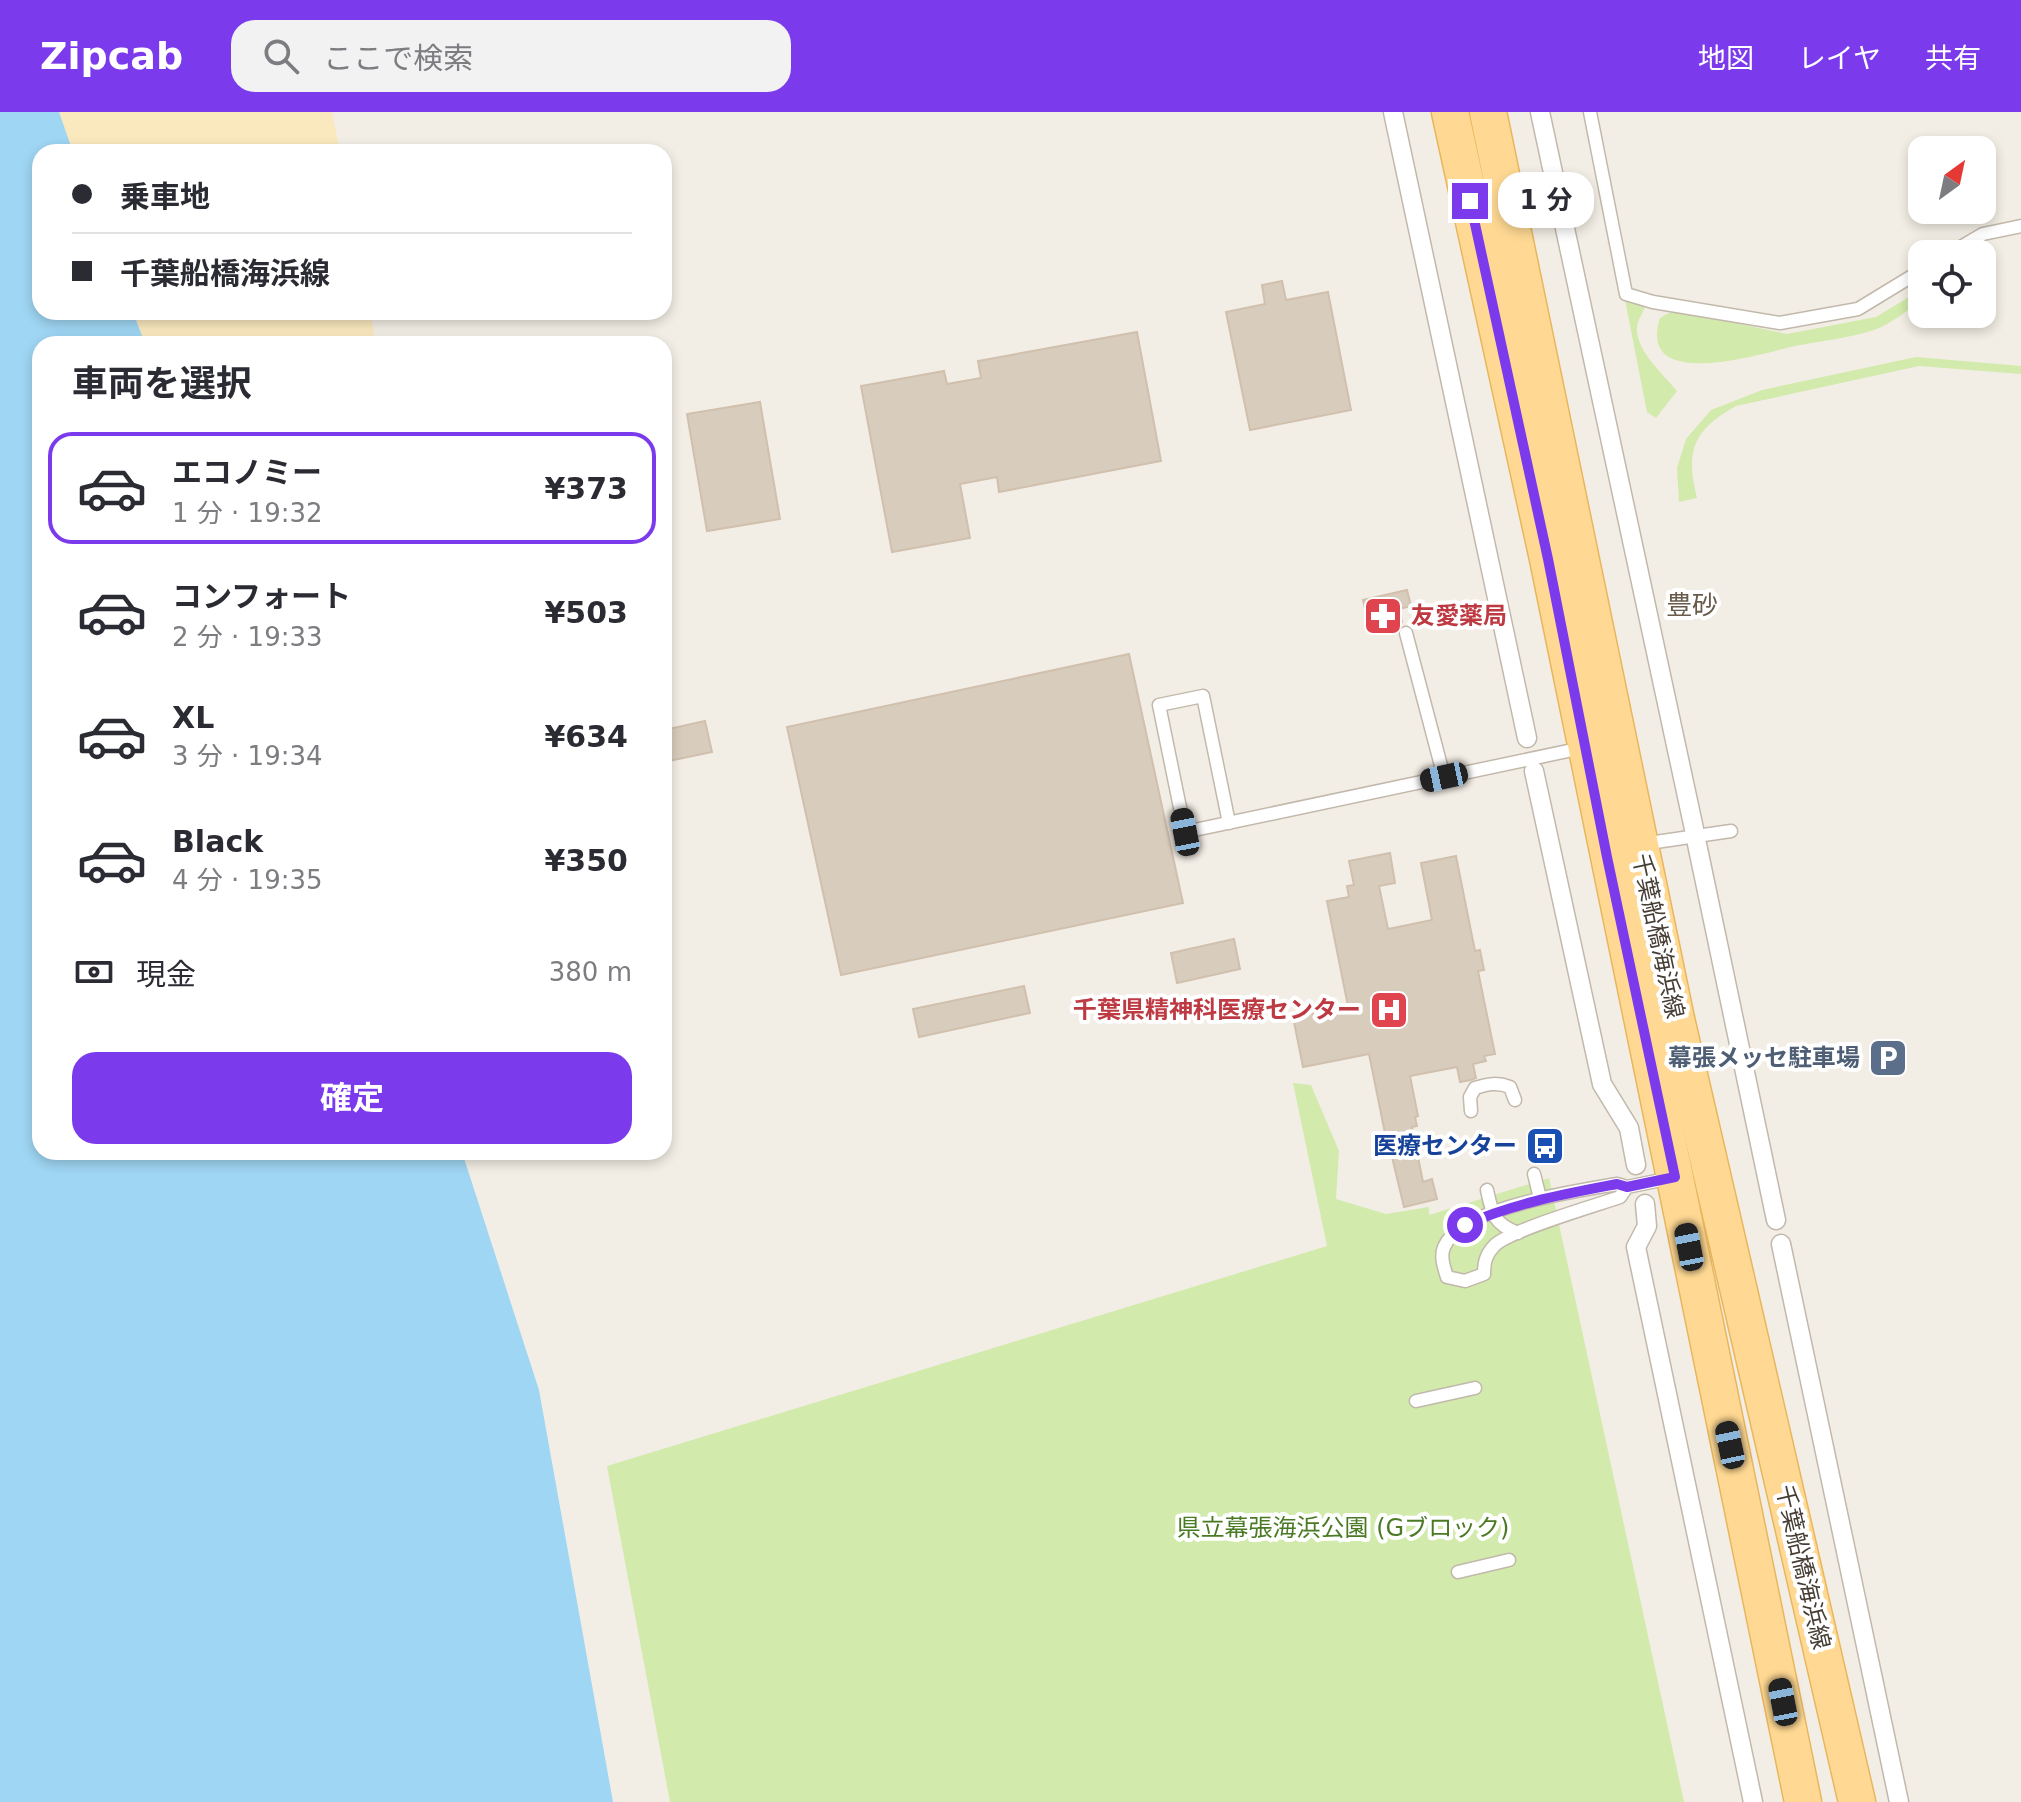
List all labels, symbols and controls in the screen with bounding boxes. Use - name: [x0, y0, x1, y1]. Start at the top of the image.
- search box: [231, 20, 791, 92]
- text: Zipcab: [40, 34, 183, 78]
- icon: search: [259, 34, 303, 78]
- text: ここで検索: [323, 41, 473, 76]
- text: 地図: [1698, 42, 1754, 75]
- text: レイヤ: [1798, 42, 1881, 75]
- text: 共有: [1925, 42, 1981, 75]
- north arrow: [1908, 136, 1996, 224]
- map controls: [1908, 136, 1996, 328]
- callout: 1 分: [1498, 173, 1594, 229]
- text: 乗車地: [120, 179, 210, 214]
- route end: [1452, 183, 1488, 219]
- text: 1 分: [1519, 185, 1573, 215]
- button: locate: [1908, 240, 1996, 328]
- text: 千葉船橋海浜線: [120, 256, 330, 291]
- text: 車両を選択: [72, 363, 252, 404]
- icon: car: [76, 452, 148, 524]
- text: エコノミー: [172, 455, 322, 490]
- text: ¥373: [545, 471, 628, 506]
- text: 1 分 · 19:32: [172, 498, 323, 528]
- icon: car: [76, 576, 148, 648]
- text: コンフォート: [172, 579, 351, 614]
- district label: 豊砂: [1666, 590, 1718, 620]
- text: ¥503: [545, 595, 628, 630]
- pharmacy icon: 友愛薬局: [1362, 595, 1404, 637]
- place label: 友愛薬局: [1411, 602, 1507, 630]
- text: 2 分 · 19:33: [172, 622, 323, 652]
- icon: car: [76, 700, 148, 772]
- text: XL: [172, 700, 214, 735]
- text: ¥634: [545, 719, 628, 754]
- text: 3 分 · 19:34: [172, 741, 323, 771]
- car: [1418, 760, 1470, 794]
- car: [1169, 806, 1201, 858]
- icon: car: [76, 824, 148, 896]
- text: Black: [172, 824, 263, 859]
- text: ¥350: [545, 843, 628, 878]
- street label: 千葉船橋海浜線: [1627, 851, 1689, 1021]
- text: 4 分 · 19:35: [172, 865, 323, 895]
- icon: cash: [72, 950, 116, 994]
- text: 現金: [136, 957, 196, 992]
- text: 380 m: [549, 957, 632, 987]
- hospital icon: 千葉県精神科医療センター: [1368, 989, 1410, 1031]
- place label: 千葉県精神科医療センター: [1073, 996, 1361, 1024]
- parking icon: 幕張メッセ駐車場: [1867, 1037, 1909, 1079]
- place label: 幕張メッセ駐車場: [1668, 1044, 1860, 1072]
- button: 確定: [72, 1052, 632, 1144]
- bus stop icon: 医療センター: [1524, 1125, 1566, 1167]
- place label: 医療センター: [1373, 1132, 1517, 1160]
- route start: [1447, 1207, 1483, 1243]
- car: [1673, 1221, 1705, 1273]
- car: [1713, 1419, 1747, 1471]
- street label: 千葉船橋海浜線: [1770, 1482, 1836, 1652]
- park label: 県立幕張海浜公園 (Gブロック): [1177, 1514, 1509, 1542]
- car: [1767, 1676, 1799, 1728]

